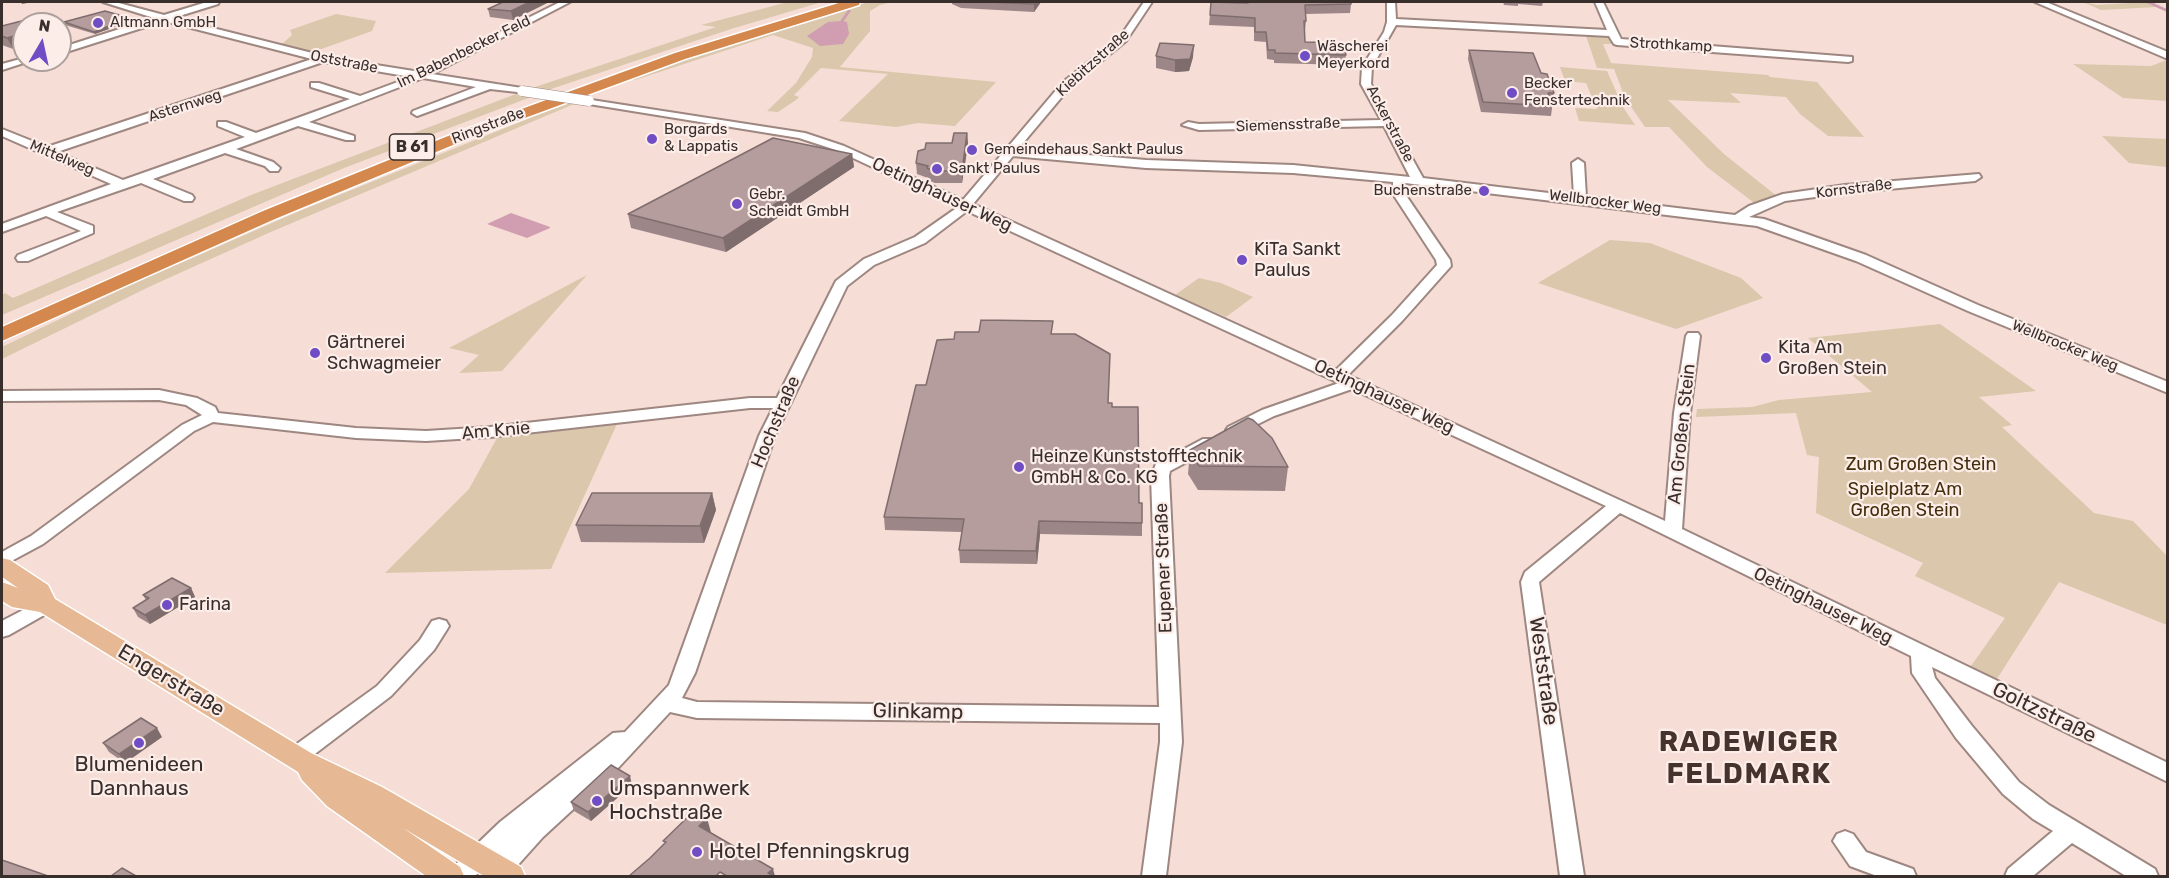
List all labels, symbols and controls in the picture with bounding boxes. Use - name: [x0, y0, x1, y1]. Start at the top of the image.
- north arrow: [12, 12, 72, 72]
- street label: Im Babenbecker Feld: [394, 12, 534, 92]
- place label: Altmann GmbH: [110, 14, 216, 32]
- text: N: [37, 15, 52, 36]
- marker: Altmann GmbH: [91, 16, 105, 30]
- street label: Kiebitzstraße: [1053, 26, 1133, 100]
- street label: Strothkamp: [1629, 34, 1713, 56]
- place label: Wäscherei Meyerkord: [1317, 38, 1390, 73]
- street label: Oststraße: [309, 47, 379, 77]
- marker: Wäscherei Meyerkord: [1298, 49, 1312, 63]
- place label: Becker Fenstertechnik: [1524, 75, 1630, 110]
- street label: Ackerstraße: [1362, 83, 1418, 165]
- street label: Asternweg: [146, 86, 224, 126]
- marker: Becker Fenstertechnik: [1505, 86, 1519, 100]
- street label: Ringstraße: [449, 104, 527, 148]
- street label: Siemensstraße: [1236, 114, 1340, 136]
- place label: Borgards & Lappatis: [664, 121, 738, 156]
- marker: Borgards & Lappatis: [645, 132, 659, 146]
- road number: B 61: [390, 134, 434, 160]
- street label: Mittelweg: [27, 136, 97, 180]
- place label: Gemeindehaus Sankt Paulus: [984, 141, 1183, 159]
- marker: Gemeindehaus Sankt Paulus: [965, 143, 979, 157]
- street label: Oetinghauser Weg: [868, 153, 1016, 237]
- place label: Sankt Paulus: [949, 160, 1040, 178]
- marker: Sankt Paulus: [930, 162, 944, 176]
- street label: Kornstraße: [1815, 175, 1893, 203]
- place label: Buchenstraße: [1373, 182, 1472, 200]
- marker: Buchenstraße: [1477, 184, 1491, 198]
- place label: Gebr. Scheidt GmbH: [749, 186, 849, 221]
- street label: Wellbrocker Weg: [1548, 186, 1662, 218]
- marker: Gebr. Scheidt GmbH: [730, 197, 744, 211]
- place label: KiTa Sankt Paulus: [1254, 239, 1341, 282]
- marker: KiTa Sankt Paulus: [1235, 253, 1249, 267]
- street label: Wellbrocker Weg: [2009, 316, 2121, 376]
- place label: Gärtnerei Schwagmeier: [327, 332, 441, 374]
- place label: Kita Am Großen Stein: [1778, 337, 1887, 380]
- marker: Gärtnerei Schwagmeier: [308, 346, 322, 360]
- marker: Kita Am Großen Stein: [1759, 351, 1773, 365]
- street label: Oetinghauser Weg: [1310, 355, 1458, 439]
- street label: Am Großen Stein: [1664, 363, 1700, 505]
- street label: Hochstraße: [747, 373, 805, 471]
- street label: Am Knie: [461, 417, 531, 445]
- place label: Heinze Kunststofftechnik GmbH & Co. KG: [1031, 446, 1243, 488]
- park label: Zum Großen Stein: [1846, 454, 1996, 476]
- marker: Heinze Kunststofftechnik GmbH & Co. KG: [1012, 460, 1026, 474]
- park label: Spielplatz Am Großen Stein: [1848, 479, 1962, 522]
- street label: Eupener Straße: [1151, 503, 1177, 633]
- street label: Oetinghauser Weg: [1750, 563, 1896, 649]
- place label: Farina: [179, 594, 231, 616]
- marker: Farina: [160, 598, 174, 612]
- street label: Weststraße: [1523, 615, 1563, 727]
- street label: Engerstraße: [113, 639, 229, 723]
- street label: Goltzstraße: [1988, 677, 2100, 749]
- street label: Glinkamp: [872, 699, 964, 725]
- district label: RADEWIGER FELDMARK: [1659, 726, 1839, 792]
- marker: Blumenideen Dannhaus: [132, 736, 146, 750]
- place label: Blumenideen Dannhaus: [75, 752, 203, 802]
- place label: Umspannwerk Hochstraße: [609, 776, 750, 826]
- marker: Umspannwerk Hochstraße: [590, 794, 604, 808]
- place label: Hotel Pfenningskrug: [709, 839, 910, 865]
- marker: Hotel Pfenningskrug: [690, 845, 704, 859]

